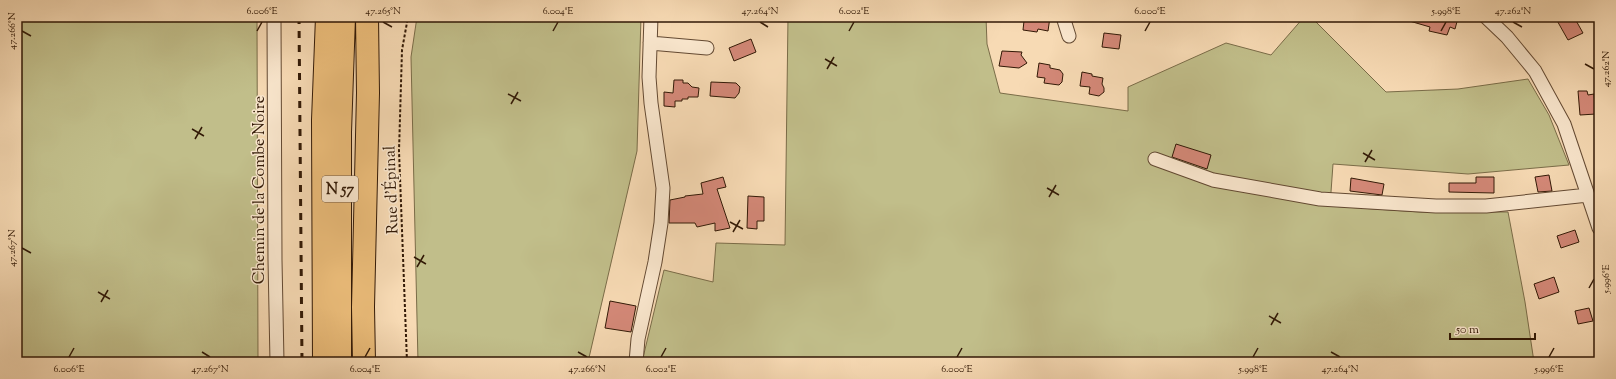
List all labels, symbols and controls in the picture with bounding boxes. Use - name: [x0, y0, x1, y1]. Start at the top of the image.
- text: 6.006°E: [246, 4, 278, 19]
- text: 47.265°N: [365, 4, 401, 19]
- text: 6.004°E: [543, 4, 573, 19]
- text: 47.264°N: [741, 4, 779, 19]
- text: 6.002°E: [839, 4, 869, 19]
- text: 6.000°E: [1134, 4, 1166, 19]
- text: 5.998°E: [1430, 4, 1461, 19]
- text: 47.262°N: [1495, 4, 1531, 19]
- text: 47.266°N: [5, 12, 20, 50]
- text: 47.262°N: [1599, 51, 1614, 87]
- street label: Chemin de la Combe Noire: [249, 96, 272, 284]
- street label: Rue d'Épinal: [379, 145, 406, 235]
- road number: N 57: [322, 176, 358, 202]
- text: 47.267°N: [5, 229, 20, 267]
- text: 5.996°E: [1599, 264, 1614, 295]
- scale bar: [1450, 315, 1535, 341]
- text: 50 m: [1455, 321, 1479, 339]
- text: 6.006°E: [53, 362, 85, 377]
- text: 47.267°N: [191, 362, 229, 377]
- text: 6.004°E: [350, 362, 380, 377]
- text: 47.266°N: [568, 362, 606, 377]
- text: 6.002°E: [646, 362, 676, 377]
- text: 6.000°E: [941, 362, 973, 377]
- text: 5.998°E: [1237, 362, 1268, 377]
- text: 47.264°N: [1321, 362, 1359, 377]
- text: 5.996°E: [1533, 362, 1564, 377]

